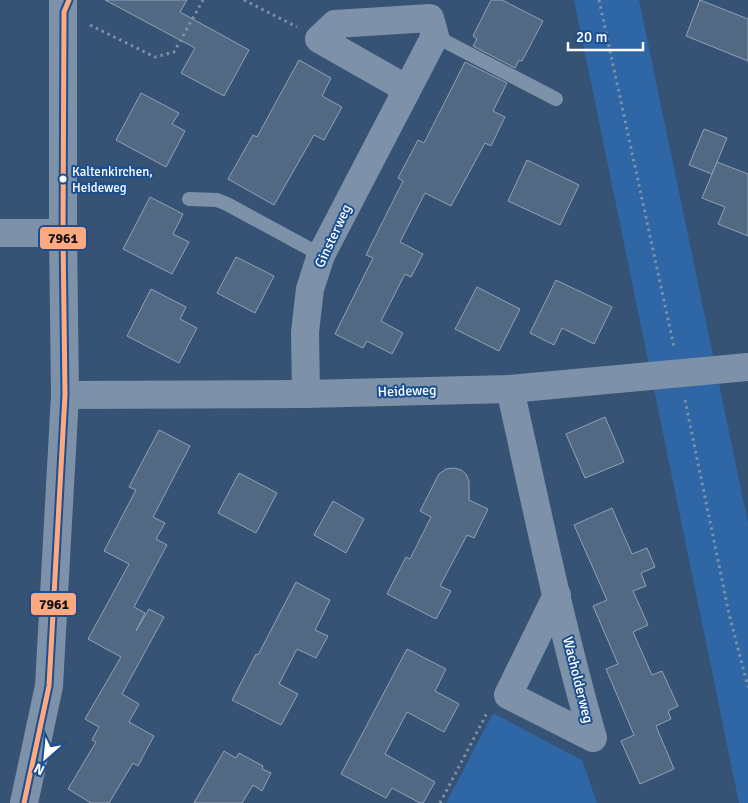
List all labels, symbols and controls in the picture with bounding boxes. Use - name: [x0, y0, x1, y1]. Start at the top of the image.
- scale bar: [568, 20, 643, 52]
- text: 20 m: [576, 28, 607, 46]
- place label: Kaltenkirchen, Heideweg: [72, 164, 153, 196]
- marker: Kaltenkirchen, Heideweg: [58, 174, 68, 184]
- street label: Ginsterweg: [311, 202, 355, 270]
- line badge: 7961: [39, 226, 87, 250]
- text: 7961: [48, 230, 79, 247]
- street label: Heideweg: [377, 381, 437, 401]
- line badge: 7961: [30, 592, 77, 616]
- text: 7961: [39, 596, 70, 613]
- street label: Wacholderweg: [559, 635, 597, 725]
- north arrow: [20, 733, 70, 783]
- text: N: [31, 759, 48, 779]

